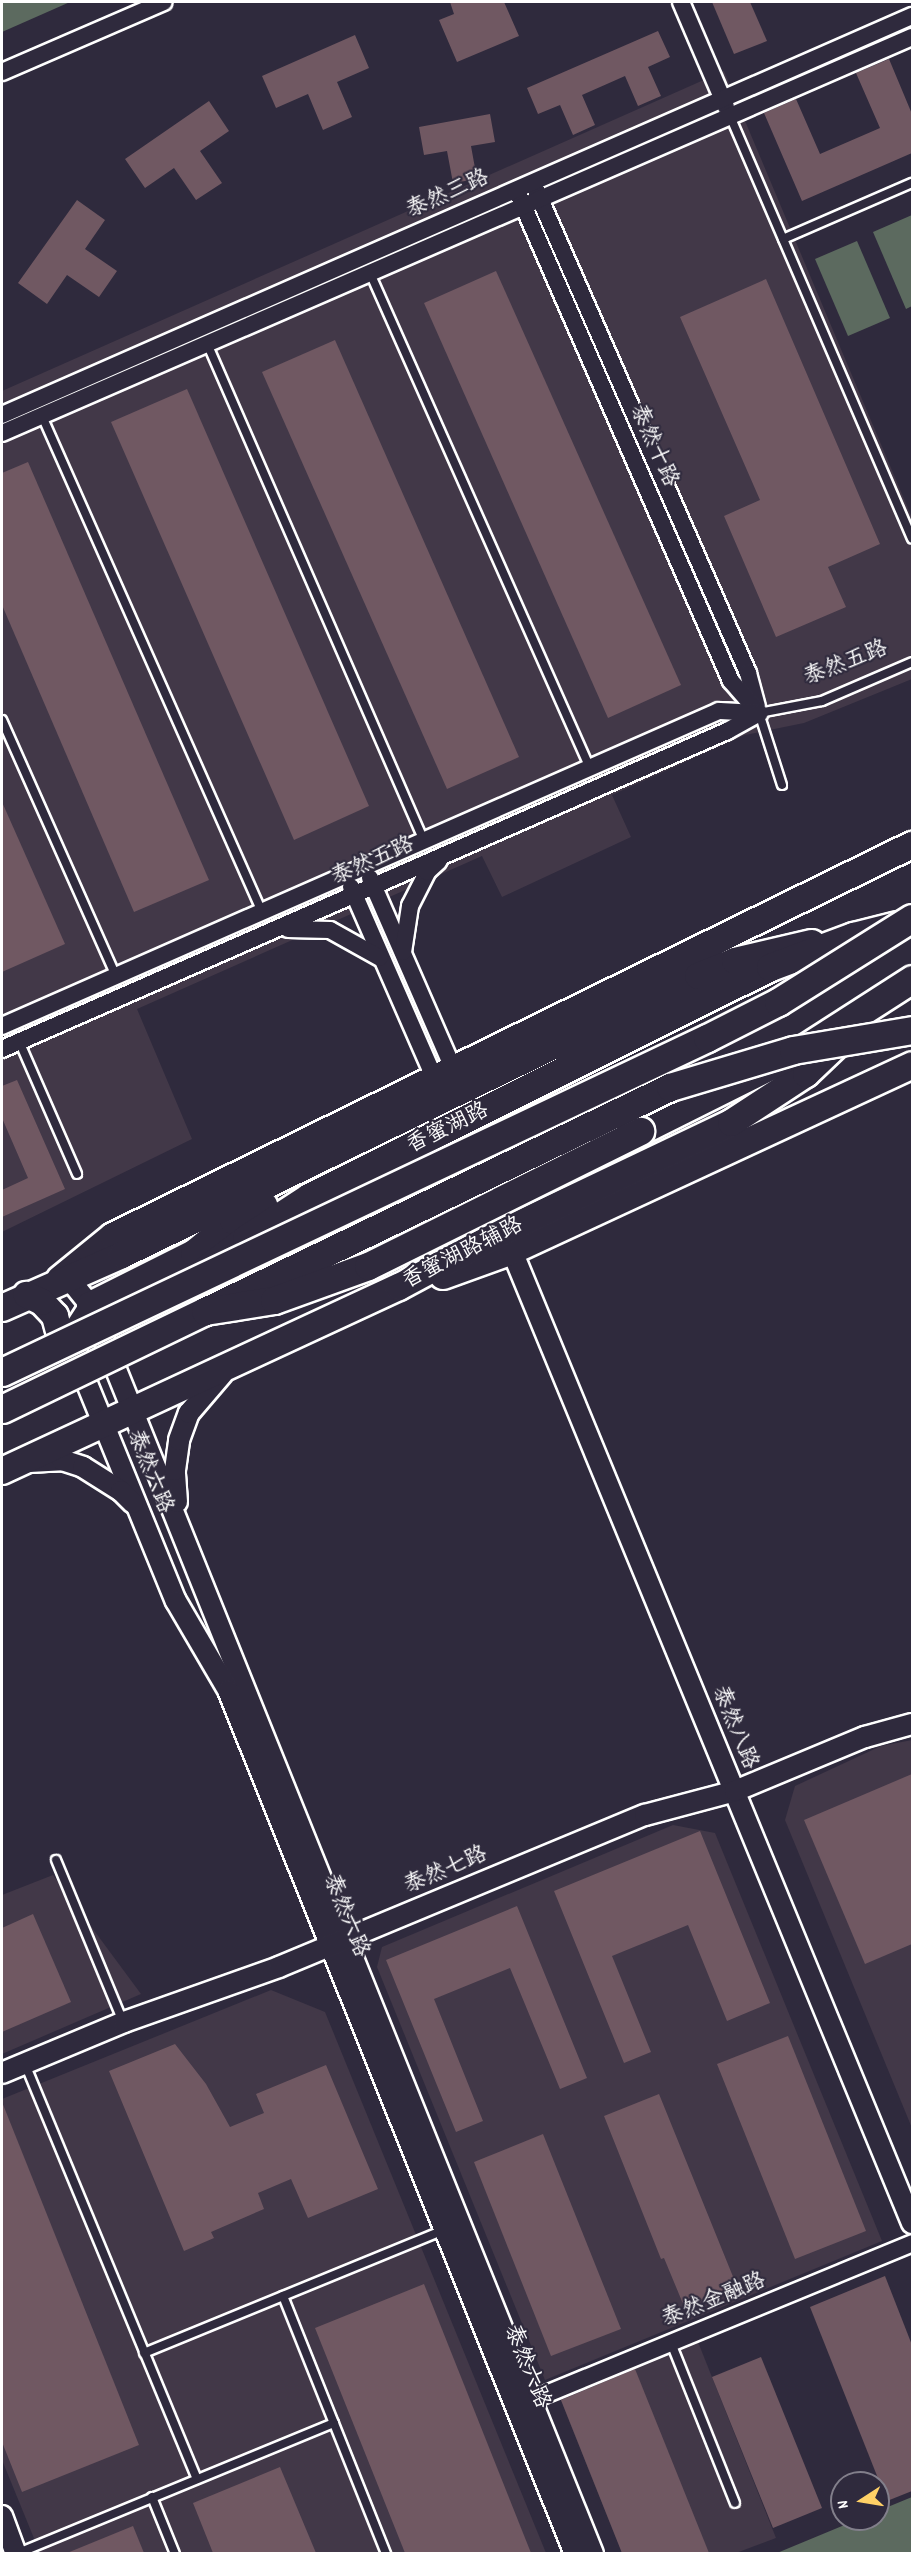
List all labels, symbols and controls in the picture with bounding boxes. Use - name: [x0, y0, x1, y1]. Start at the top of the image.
- street label: 泰然三路: [402, 165, 494, 225]
- street label: 泰然十路: [623, 400, 683, 492]
- street label: 泰然五路: [800, 636, 892, 692]
- street label: 泰然五路: [327, 832, 419, 892]
- street label: 香蜜湖路: [403, 1098, 493, 1160]
- street label: 香蜜湖路辅路: [398, 1212, 528, 1296]
- street label: 泰然六路: [120, 1426, 178, 1518]
- street label: 泰然八路: [705, 1682, 763, 1774]
- street label: 泰然七路: [400, 1842, 492, 1900]
- street label: 泰然六路: [316, 1870, 374, 1962]
- street label: 泰然金融路: [658, 2268, 770, 2334]
- street label: 泰然六路: [497, 2321, 555, 2413]
- north arrow: [830, 2471, 890, 2531]
- text: N: [832, 2498, 856, 2511]

